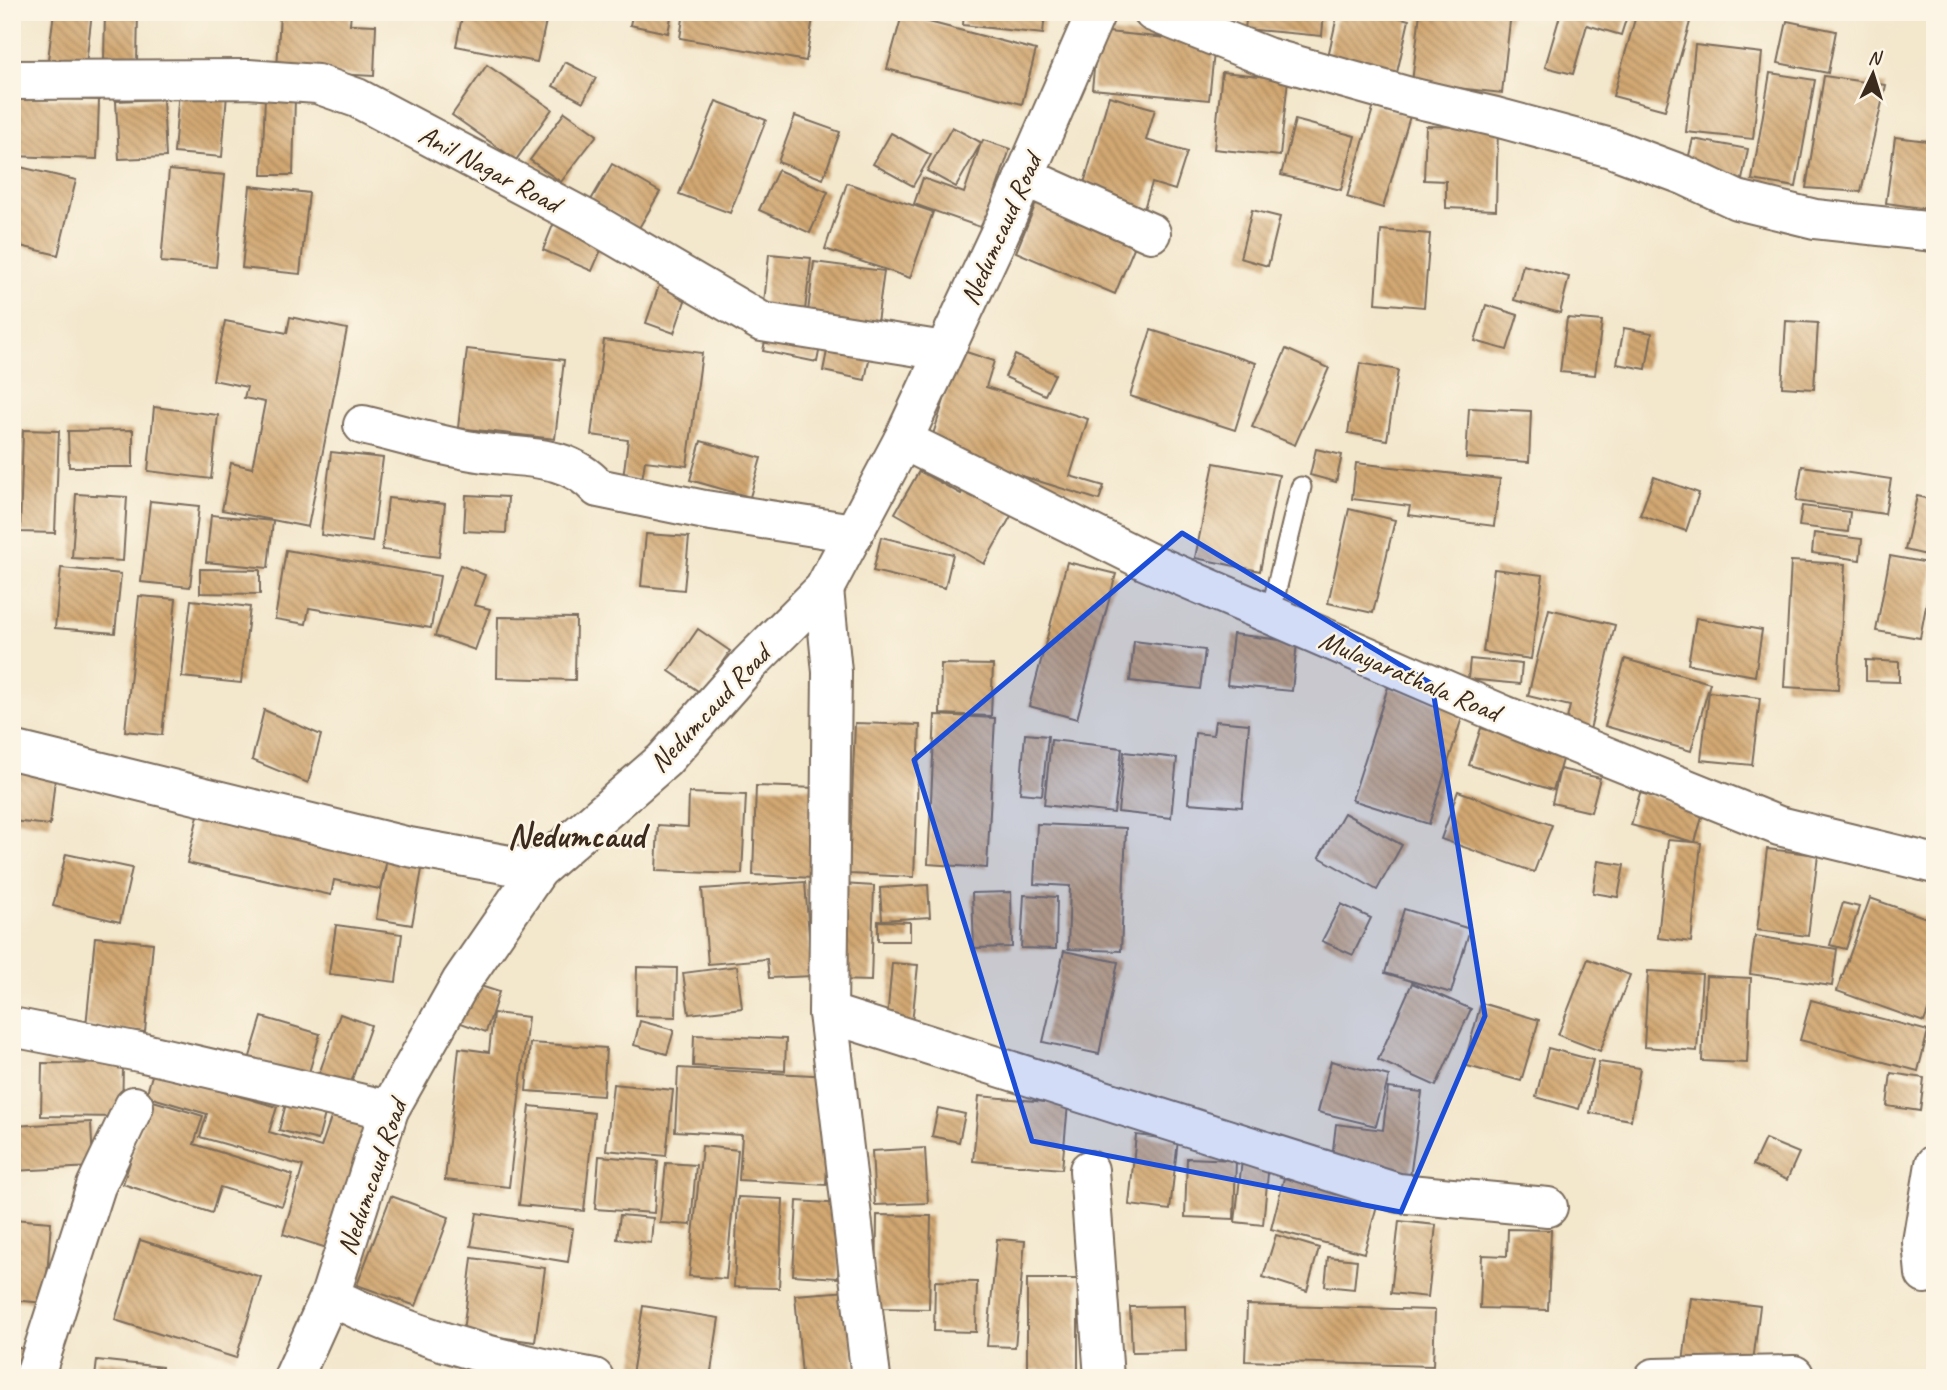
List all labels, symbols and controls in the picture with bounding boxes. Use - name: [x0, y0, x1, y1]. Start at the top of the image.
- north arrow: [1839, 38, 1909, 108]
- text: N: [1867, 46, 1884, 71]
- street label: Anil Nagar Road: [413, 116, 570, 222]
- street label: Nedumcaud Road: [952, 145, 1051, 310]
- street label: Mulayarathala Road: [1314, 622, 1509, 731]
- street label: Nedumcaud Road: [641, 634, 780, 779]
- district label: Nedumcaud: [507, 813, 651, 858]
- street label: Nedumcaud Road: [329, 1091, 416, 1259]

